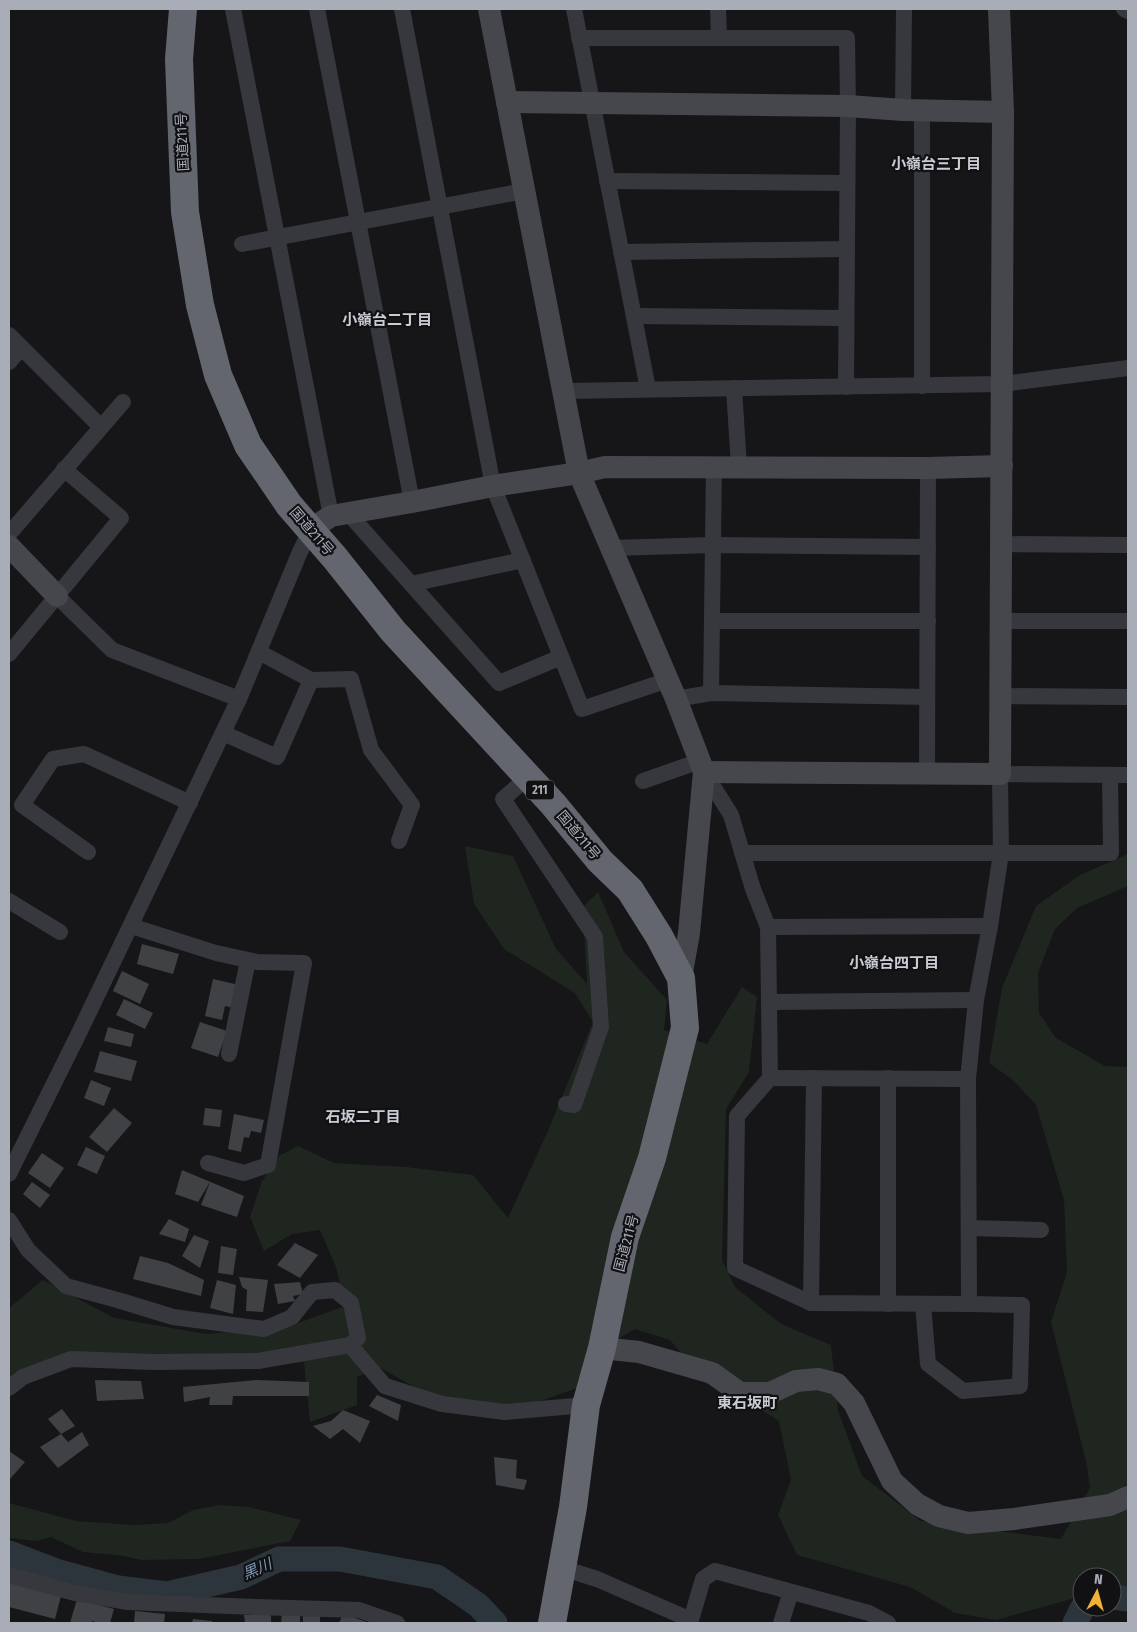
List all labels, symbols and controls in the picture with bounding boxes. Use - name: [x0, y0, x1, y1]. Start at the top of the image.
- street label: 国道211号: [172, 112, 193, 172]
- district label: 小嶺台三丁目: [891, 155, 981, 173]
- district label: 小嶺台二丁目: [342, 311, 432, 329]
- street label: 国道211号: [286, 504, 337, 559]
- road number: 211: [526, 780, 554, 800]
- street label: 国道211号: [553, 807, 604, 863]
- district label: 小嶺台四丁目: [849, 954, 939, 972]
- district label: 石坂二丁目: [325, 1108, 401, 1126]
- street label: 国道211号: [611, 1213, 642, 1274]
- district label: 東石坂町: [717, 1394, 777, 1412]
- water label: 黒川: [240, 1554, 276, 1583]
- north arrow: [1072, 1567, 1122, 1617]
- text: N: [1093, 1571, 1103, 1588]

